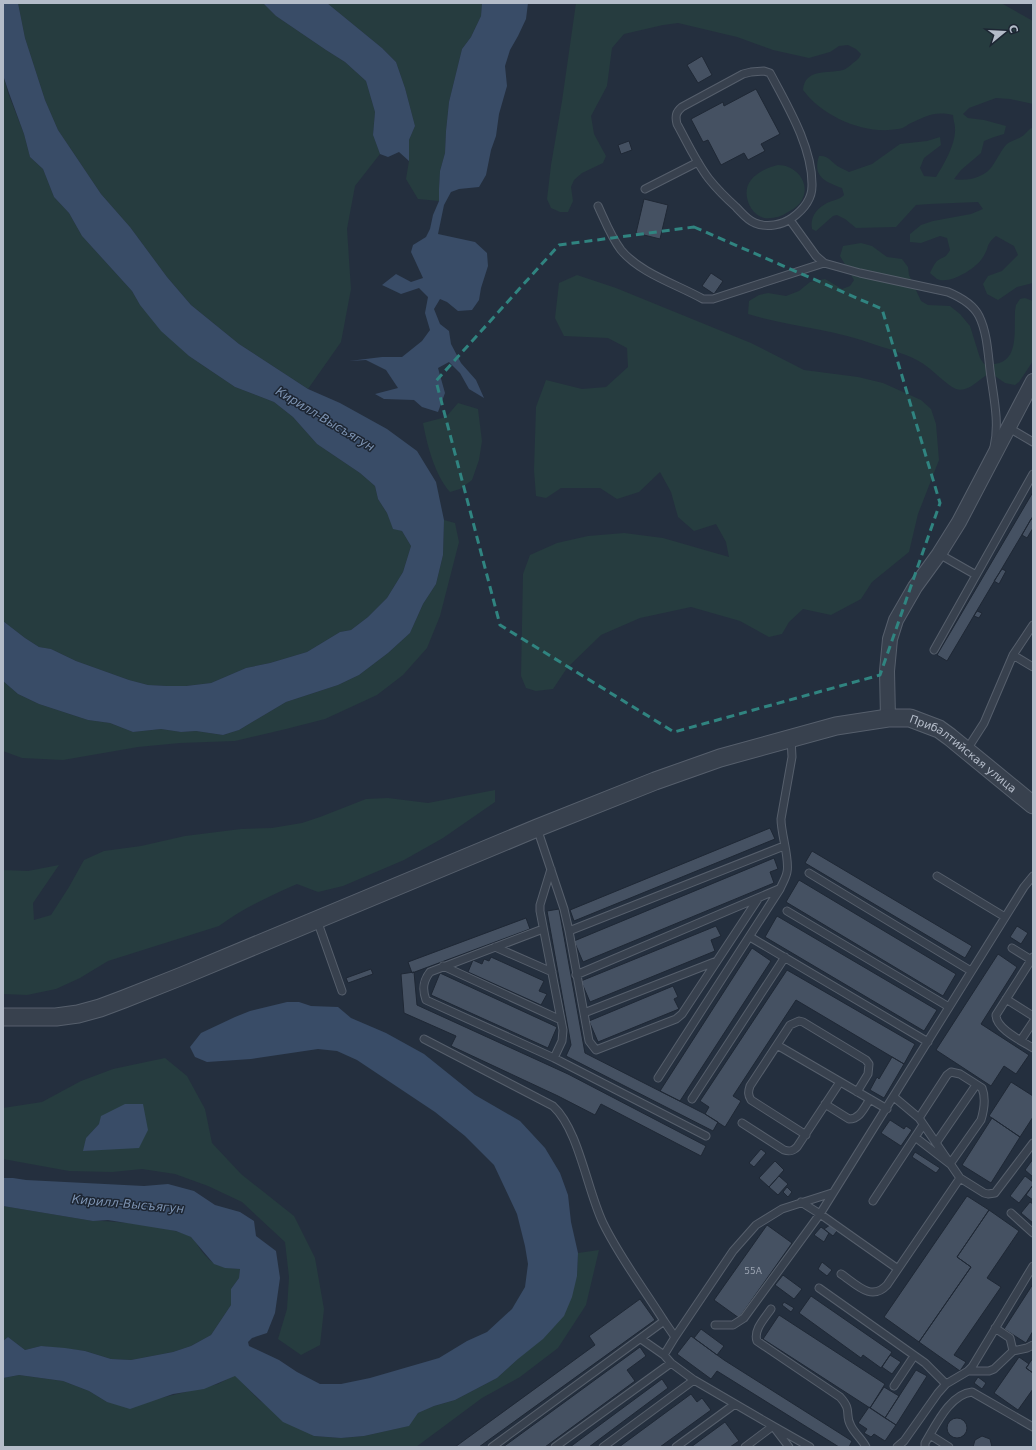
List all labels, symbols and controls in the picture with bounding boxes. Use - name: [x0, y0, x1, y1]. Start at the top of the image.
- north arrow: [984, 12, 1024, 52]
- text: С: [1006, 23, 1020, 35]
- water label: Кирилл-Высъягун: [273, 384, 377, 454]
- street label: Прибалтийская улица: [908, 712, 1019, 796]
- water label: Кирилл-Высъягун: [71, 1192, 185, 1216]
- house number: 55А: [744, 1266, 763, 1276]

